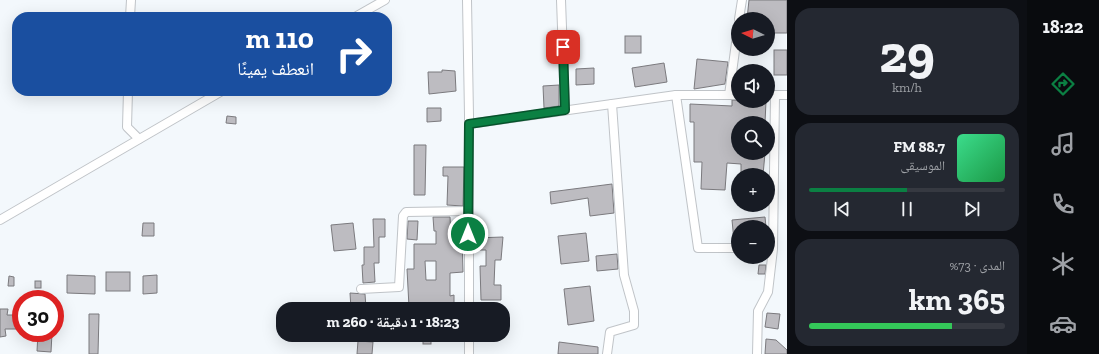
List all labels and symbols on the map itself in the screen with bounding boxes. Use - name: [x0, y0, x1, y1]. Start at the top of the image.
- north arrow: [731, 12, 775, 56]
- pin: [546, 30, 580, 64]
- position arrow: [447, 213, 489, 255]
- speed limit sign: 30: [12, 290, 64, 342]

